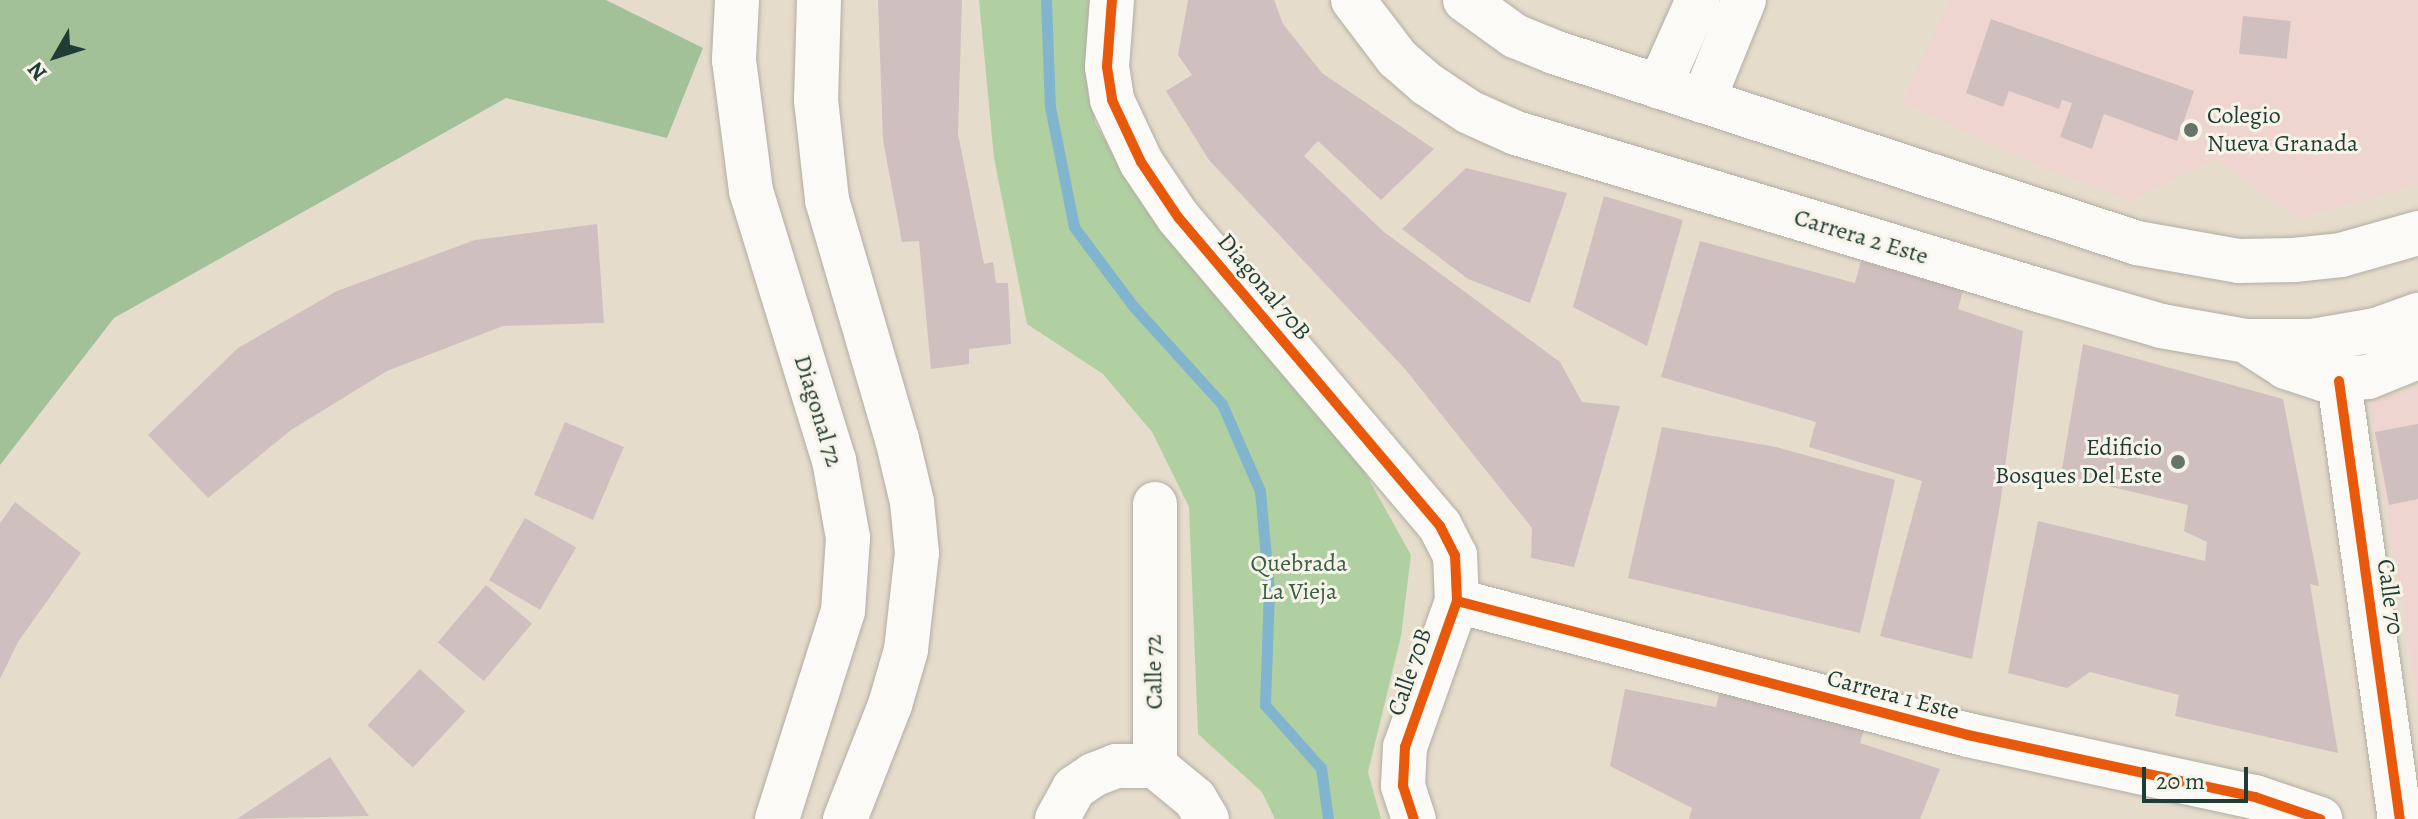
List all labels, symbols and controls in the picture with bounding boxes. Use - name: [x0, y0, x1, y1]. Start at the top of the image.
- north arrow: [16, 16, 96, 96]
- text: N: [21, 55, 54, 87]
- place label: Colegio Nueva Granada: [2207, 102, 2358, 158]
- marker: Colegio Nueva Granada: [2182, 121, 2200, 139]
- street label: Carrera 2 Este: [1790, 203, 1932, 271]
- street label: Diagonal 70B: [1211, 228, 1317, 346]
- street label: Diagonal 72: [787, 352, 849, 470]
- place label: Edificio Bosques Del Este: [1995, 434, 2162, 490]
- marker: Edificio Bosques Del Este: [2169, 453, 2187, 471]
- park label: Quebrada La Vieja: [1251, 550, 1347, 606]
- street label: Calle 70: [2370, 557, 2410, 637]
- street label: Calle 70B: [1382, 624, 1438, 720]
- street label: Calle 72: [1139, 634, 1169, 710]
- street label: Carrera 1 Este: [1824, 664, 1962, 726]
- scale bar: [2146, 751, 2252, 801]
- text: 20 m: [2156, 765, 2205, 797]

